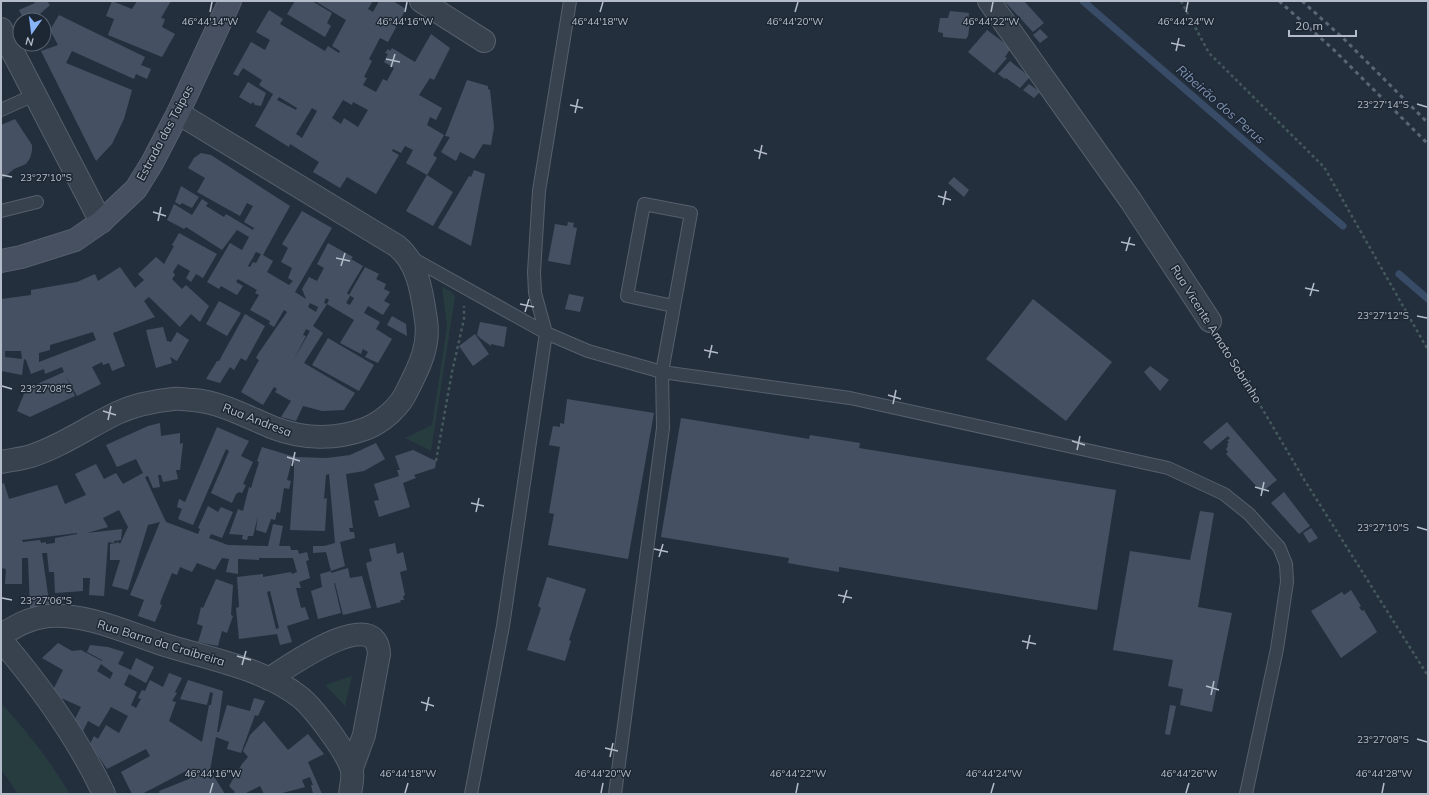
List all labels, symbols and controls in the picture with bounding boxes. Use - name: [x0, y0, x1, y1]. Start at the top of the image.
- north arrow: [12, 12, 52, 52]
- scale bar: [1289, 12, 1356, 38]
- text: 46°44'14"W: [182, 15, 238, 28]
- text: 46°44'16"W: [377, 15, 433, 28]
- text: 46°44'18"W: [572, 15, 628, 28]
- text: 46°44'20"W: [767, 15, 823, 28]
- text: 46°44'22"W: [963, 15, 1019, 28]
- text: 46°44'24"W: [1158, 15, 1214, 28]
- text: 20 m: [1295, 18, 1323, 33]
- text: N: [24, 34, 35, 50]
- water label: Ribeirão dos Perus: [1173, 61, 1269, 147]
- street label: Estrada das Taipas: [133, 82, 196, 183]
- text: 23°27'14"S: [1357, 98, 1409, 111]
- text: 23°27'10"S: [20, 171, 72, 184]
- street label: Rua Vicente Amato Sobrinho: [1168, 262, 1265, 406]
- text: 23°27'12"S: [1357, 309, 1409, 322]
- text: 23°27'08"S: [20, 382, 72, 395]
- street label: Rua Andresa: [221, 400, 294, 440]
- text: 23°27'10"S: [1357, 521, 1409, 534]
- text: 23°27'06"S: [20, 594, 72, 607]
- street label: Rua Barra da Craibreira: [96, 616, 227, 669]
- text: 23°27'08"S: [1357, 733, 1409, 746]
- text: 46°44'16"W: [185, 767, 241, 780]
- text: 46°44'18"W: [380, 767, 436, 780]
- text: 46°44'20"W: [575, 767, 631, 780]
- text: 46°44'22"W: [770, 767, 826, 780]
- text: 46°44'24"W: [966, 767, 1022, 780]
- text: 46°44'26"W: [1161, 767, 1217, 780]
- text: 46°44'28"W: [1356, 767, 1412, 780]

